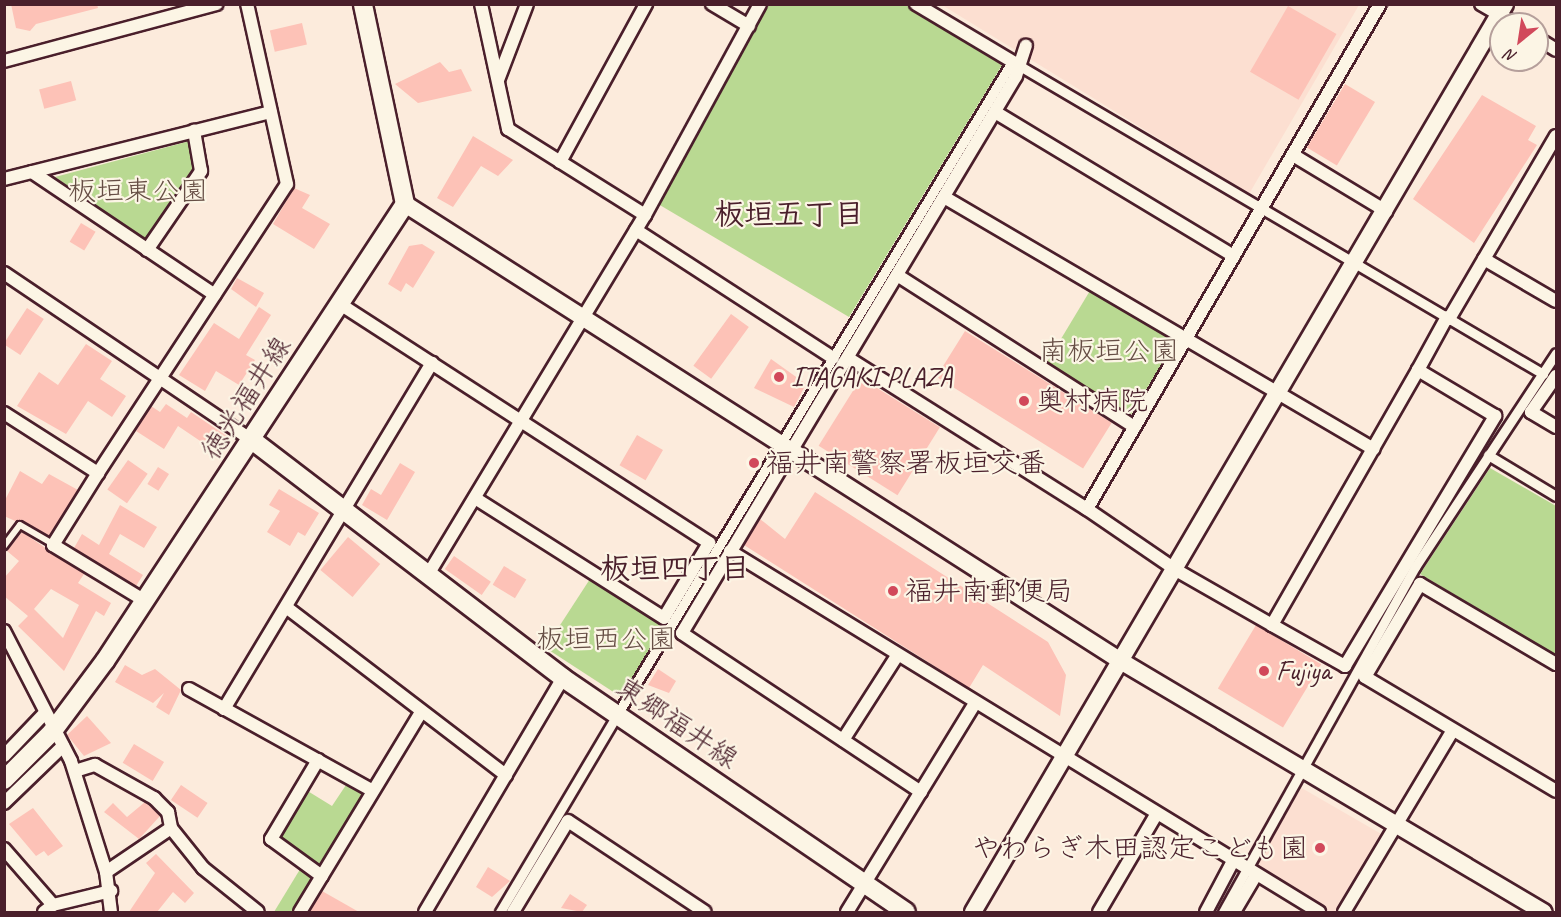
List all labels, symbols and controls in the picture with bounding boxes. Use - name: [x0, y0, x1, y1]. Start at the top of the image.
- north arrow: [1489, 12, 1549, 72]
- text: N: [1502, 45, 1520, 67]
- park label: 板垣東公園: [68, 174, 208, 208]
- district label: 板垣五丁目: [714, 196, 864, 232]
- street label: 徳光福井線: [194, 330, 298, 466]
- park label: 南板垣公園: [1039, 334, 1179, 368]
- place label: ITAGAKI PLAZA: [791, 360, 953, 394]
- marker: ITAGAKI PLAZA: [772, 370, 786, 384]
- place label: 奥村病院: [1036, 384, 1148, 418]
- marker: 奥村病院: [1017, 394, 1031, 408]
- place label: 福井南警察署板垣交番: [766, 446, 1046, 480]
- marker: 福井南警察署板垣交番: [747, 456, 761, 470]
- district label: 板垣四丁目: [600, 550, 750, 586]
- place label: 福井南郵便局: [905, 574, 1073, 608]
- marker: 福井南郵便局: [886, 584, 900, 598]
- park label: 板垣西公園: [536, 622, 676, 656]
- place label: Fujiya: [1276, 654, 1331, 688]
- marker: Fujiya: [1257, 664, 1271, 678]
- street label: 東郷福井線: [610, 670, 744, 776]
- place label: やわらぎ木田認定こども園: [972, 831, 1308, 865]
- marker: やわらぎ木田認定こども園: [1313, 841, 1327, 855]

